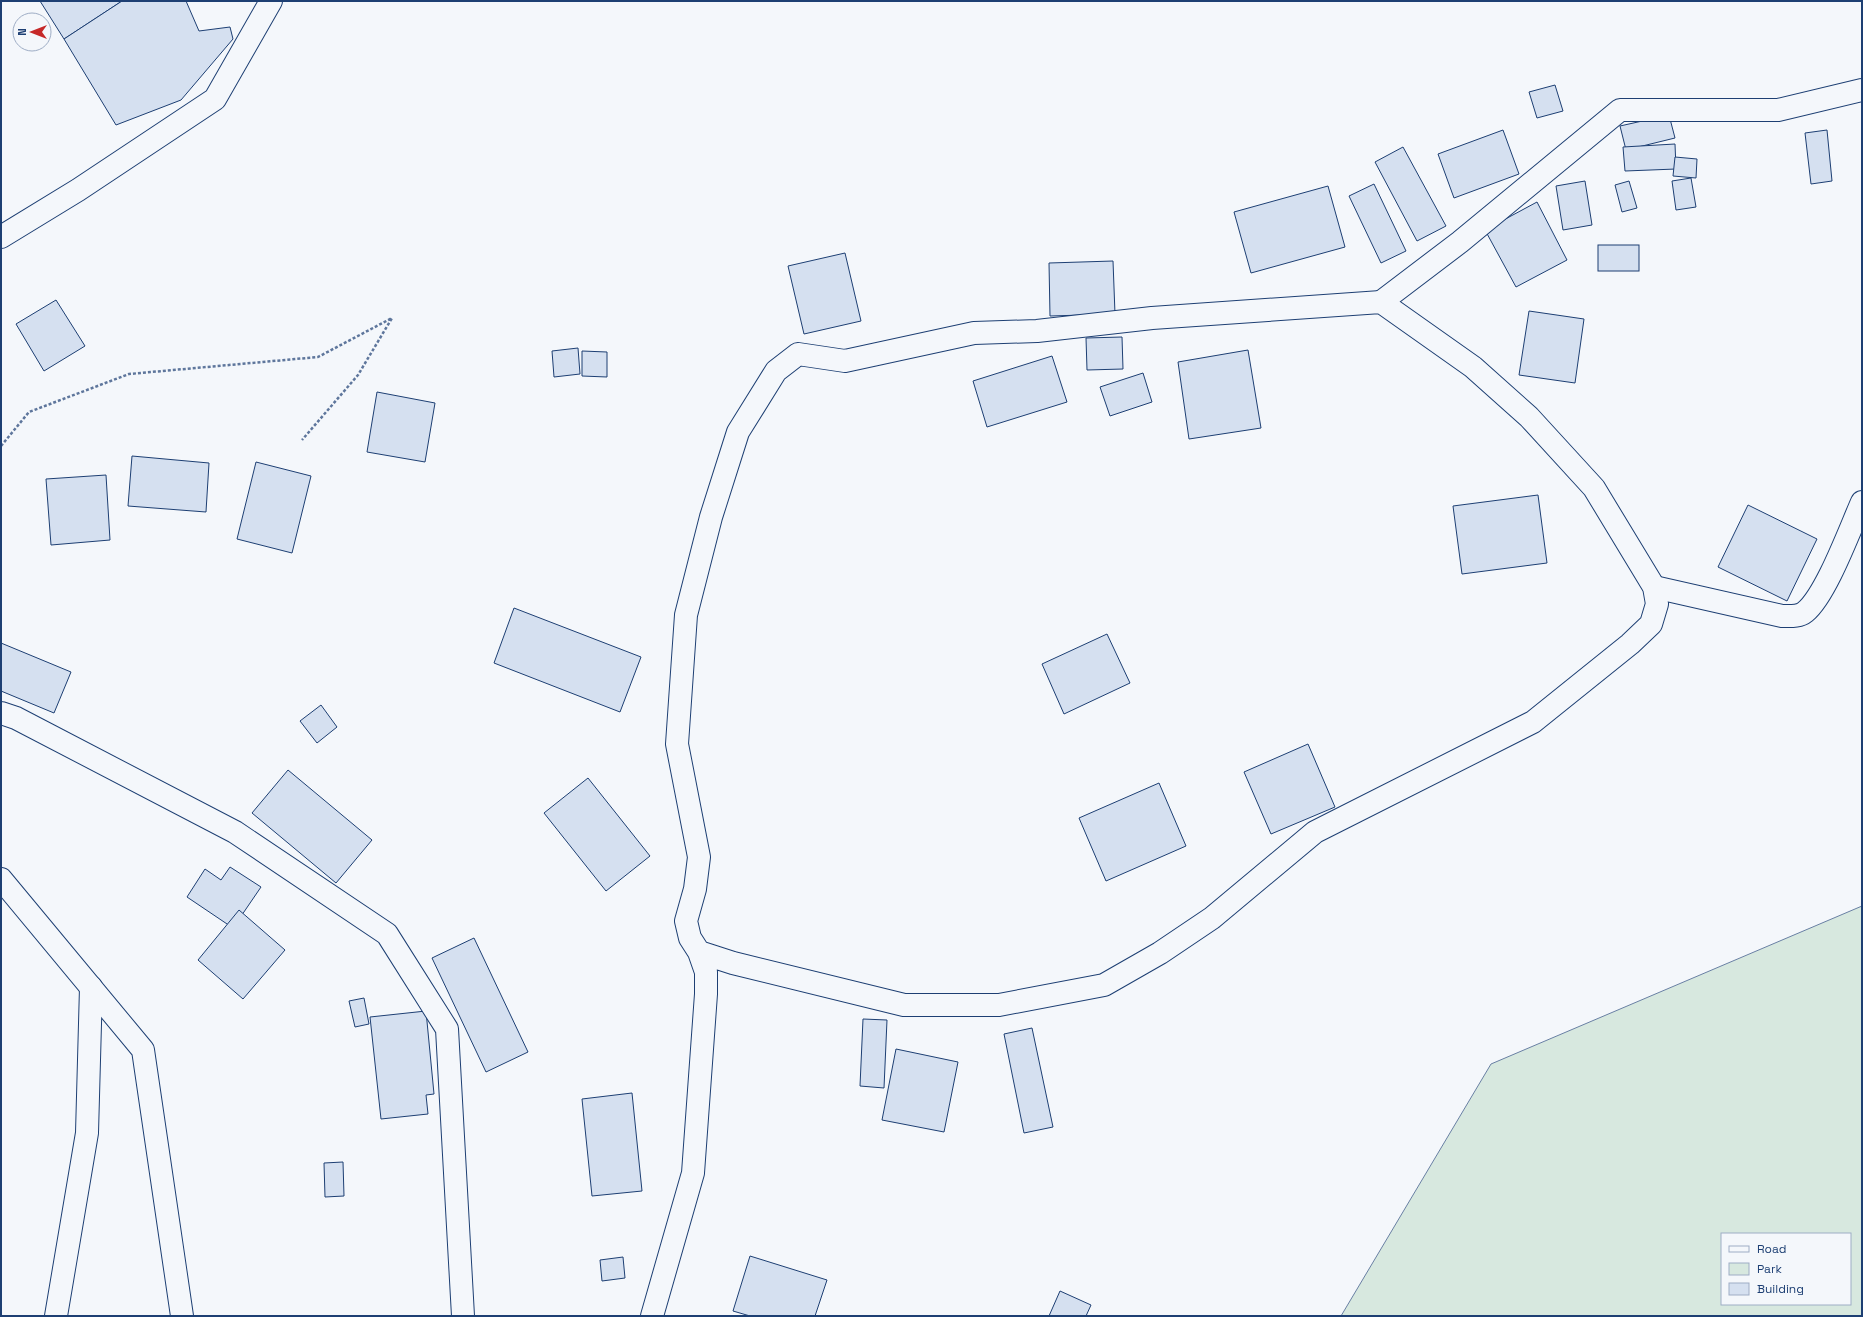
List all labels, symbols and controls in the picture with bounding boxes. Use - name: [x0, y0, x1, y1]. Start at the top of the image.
- north arrow: [12, 12, 52, 52]
- text: N: [15, 28, 29, 36]
- legend: [1721, 1233, 1851, 1305]
- text: Road: [1757, 1241, 1786, 1257]
- text: Park: [1757, 1261, 1782, 1277]
- text: Building: [1757, 1281, 1804, 1297]

